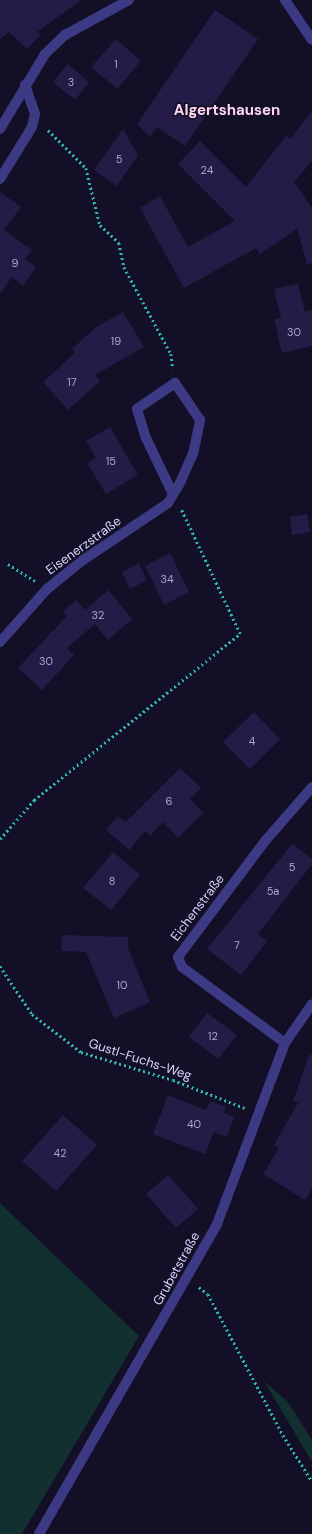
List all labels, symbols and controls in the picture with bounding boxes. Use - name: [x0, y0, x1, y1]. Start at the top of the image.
- house number: 1: [114, 57, 118, 71]
- house number: 3: [68, 75, 74, 89]
- district label: Algertshausen: [174, 102, 280, 120]
- house number: 5: [116, 152, 122, 166]
- house number: 24: [201, 163, 213, 177]
- house number: 9: [12, 256, 18, 270]
- house number: 30: [287, 325, 301, 339]
- house number: 19: [111, 334, 121, 348]
- house number: 17: [67, 375, 77, 389]
- house number: 15: [106, 454, 116, 468]
- street label: Eisenerzstraße: [43, 514, 125, 578]
- house number: 34: [160, 572, 174, 586]
- house number: 32: [92, 608, 104, 622]
- house number: 30: [39, 654, 53, 668]
- house number: 4: [249, 734, 255, 748]
- house number: 6: [166, 794, 172, 808]
- house number: 5: [289, 860, 295, 874]
- street label: Eichenstraße: [168, 872, 228, 944]
- house number: 8: [109, 874, 115, 888]
- house number: 5a: [267, 884, 279, 898]
- house number: 7: [234, 938, 240, 952]
- house number: 10: [117, 978, 127, 992]
- house number: 12: [208, 1029, 218, 1043]
- street label: Gustl-Fuchs-Weg: [86, 1036, 194, 1084]
- house number: 40: [187, 1117, 201, 1131]
- house number: 42: [53, 1146, 67, 1160]
- street label: Grubetstraße: [150, 1230, 204, 1308]

